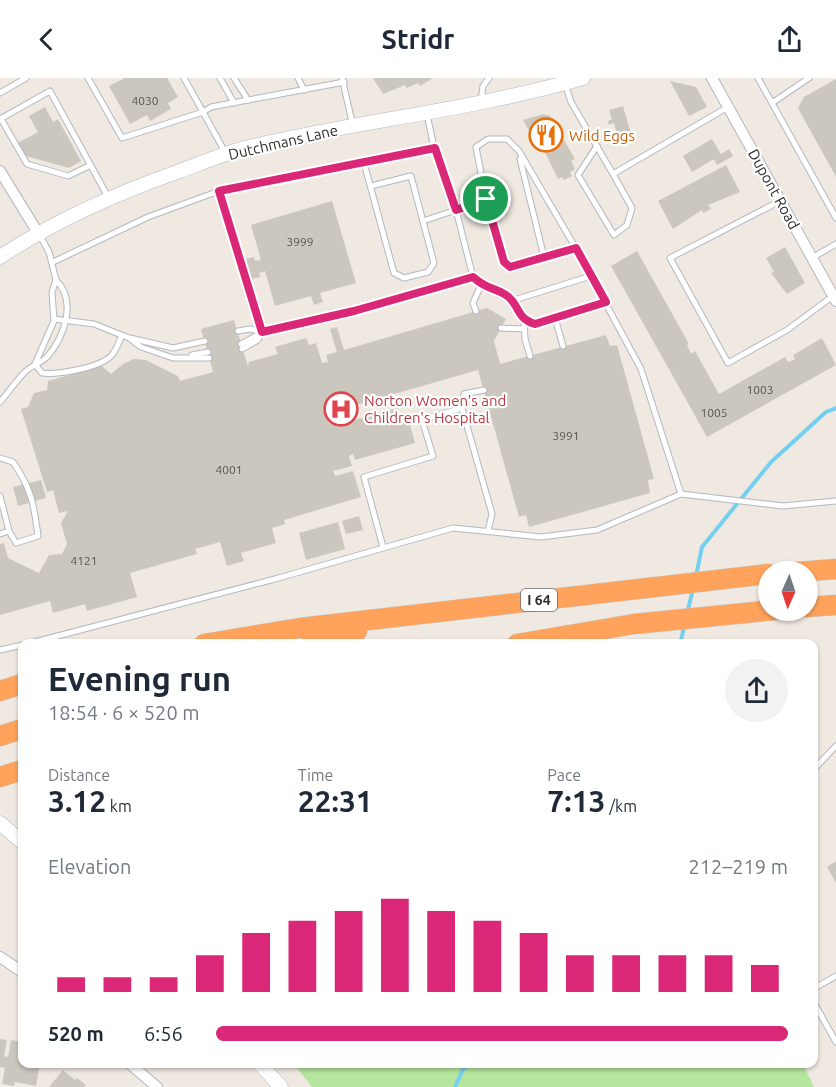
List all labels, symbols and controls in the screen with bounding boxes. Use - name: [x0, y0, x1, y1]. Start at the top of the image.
- icon: back: [30, 23, 63, 56]
- icon: share: [773, 23, 806, 56]
- text: Stridr: [382, 24, 454, 54]
- house number: 4030: [131, 94, 159, 107]
- restaurant icon: Wild Eggs: [528, 117, 564, 153]
- street label: Dutchmans Lane: [227, 121, 339, 163]
- place label: Wild Eggs: [569, 127, 635, 144]
- street label: Dupont Road: [745, 146, 803, 232]
- pin: [460, 173, 511, 224]
- icon: arrive: [469, 182, 502, 215]
- house number: 3999: [286, 235, 314, 248]
- house number: 1003: [746, 383, 774, 396]
- hospital icon: Norton Women's and Children's Hospital: [323, 391, 359, 427]
- place label: Norton Women's and Children's Hospital: [364, 392, 506, 426]
- house number: 1005: [700, 406, 728, 419]
- house number: 3991: [552, 429, 580, 442]
- house number: 4001: [215, 463, 243, 476]
- house number: 4121: [70, 554, 98, 567]
- north arrow: [758, 561, 818, 621]
- map controls: [758, 561, 818, 621]
- road number: I 64: [521, 589, 557, 611]
- button: share: [725, 659, 788, 722]
- text: Evening run: [48, 660, 231, 697]
- text: 18:54 · 6 × 520 m: [48, 701, 200, 724]
- text: Distance: [48, 766, 110, 784]
- text: Time: [298, 766, 333, 784]
- text: Pace: [547, 766, 581, 784]
- text: 3.12: [48, 784, 106, 818]
- text: 22:31: [298, 784, 373, 818]
- text: 7:13: [547, 784, 605, 818]
- text: km: [106, 797, 132, 815]
- text: /km: [605, 797, 637, 815]
- text: Elevation: [48, 855, 131, 878]
- text: 212–219 m: [689, 855, 788, 878]
- text: 520 m: [48, 1022, 104, 1045]
- text: 6:56: [144, 1022, 183, 1045]

